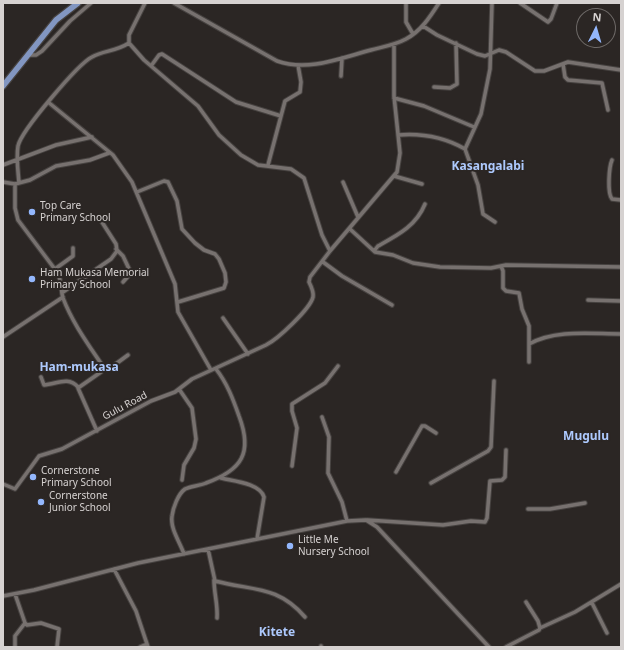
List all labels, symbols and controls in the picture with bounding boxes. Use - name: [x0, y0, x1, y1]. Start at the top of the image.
- north arrow: [576, 8, 616, 48]
- text: N: [592, 9, 602, 24]
- district label: Kasangalabi: [452, 160, 524, 174]
- place label: Top Care Primary School: [40, 200, 111, 224]
- marker: Top Care Primary School: [27, 207, 37, 217]
- place label: Ham Mukasa Memorial Primary School: [40, 267, 149, 290]
- marker: Ham Mukasa Memorial Primary School: [27, 274, 37, 284]
- district label: Ham-mukasa: [39, 361, 119, 375]
- street label: Gulu Road: [101, 389, 149, 423]
- district label: Mugulu: [563, 430, 609, 444]
- place label: Cornerstone Primary School: [41, 465, 112, 488]
- marker: Cornerstone Primary School: [28, 472, 38, 482]
- place label: Cornerstone Junior School: [49, 490, 111, 514]
- marker: Cornerstone Junior School: [36, 497, 46, 507]
- place label: Little Me Nursery School: [298, 534, 369, 558]
- marker: Little Me Nursery School: [285, 541, 295, 551]
- district label: Kitete: [259, 626, 295, 640]

